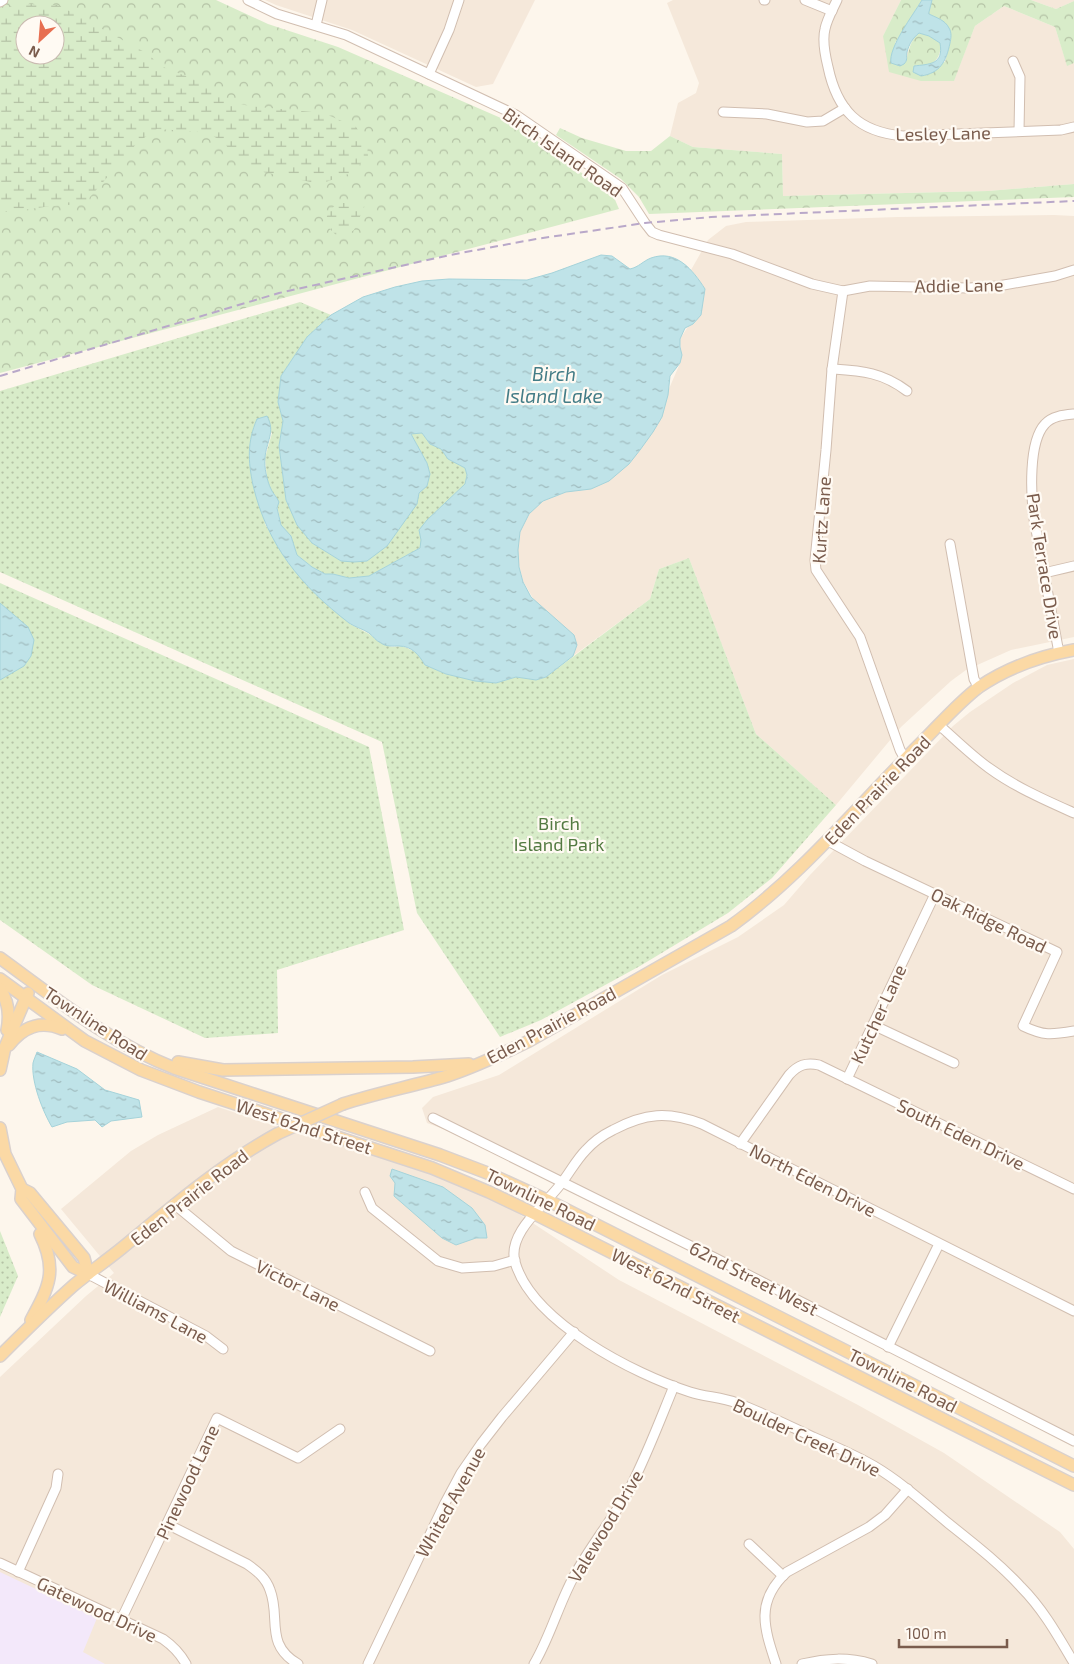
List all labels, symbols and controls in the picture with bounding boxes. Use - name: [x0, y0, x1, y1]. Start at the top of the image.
- north arrow: [15, 15, 65, 65]
- text: N: [26, 42, 42, 62]
- street label: Birch Island Road: [499, 102, 627, 202]
- street label: Lesley Lane: [895, 121, 991, 145]
- street label: Addie Lane: [914, 273, 1004, 297]
- water label: Birch Island Lake: [505, 362, 603, 407]
- street label: Kurtz Lane: [807, 476, 835, 564]
- street label: Park Terrace Drive: [1023, 491, 1067, 641]
- street label: Eden Prairie Road: [819, 731, 935, 849]
- park label: Birch Island Park: [514, 812, 604, 855]
- street label: Oak Ridge Road: [928, 883, 1050, 957]
- street label: Kutcher Lane: [845, 961, 911, 1067]
- street label: Townline Road: [40, 981, 152, 1065]
- street label: Eden Prairie Road: [482, 982, 620, 1068]
- street label: West 62nd Street: [233, 1094, 375, 1158]
- street label: South Eden Drive: [894, 1094, 1028, 1174]
- street label: North Eden Drive: [746, 1139, 880, 1221]
- street label: Eden Prairie Road: [126, 1144, 252, 1250]
- street label: Townline Road: [483, 1163, 599, 1235]
- street label: 62nd Street West: [686, 1236, 822, 1320]
- street label: West 62nd Street: [608, 1243, 744, 1327]
- street label: Victor Lane: [252, 1254, 344, 1316]
- street label: Williams Lane: [100, 1274, 212, 1348]
- street label: Townline Road: [845, 1343, 961, 1417]
- street label: Boulder Creek Drive: [730, 1393, 884, 1481]
- street label: Pinewood Lane: [151, 1421, 223, 1543]
- street label: Whited Avenue: [411, 1443, 489, 1561]
- street label: Valewood Drive: [563, 1466, 647, 1586]
- street label: Gatewood Drive: [33, 1572, 161, 1646]
- scale bar: [899, 1616, 1006, 1648]
- text: 100 m: [906, 1624, 947, 1642]

